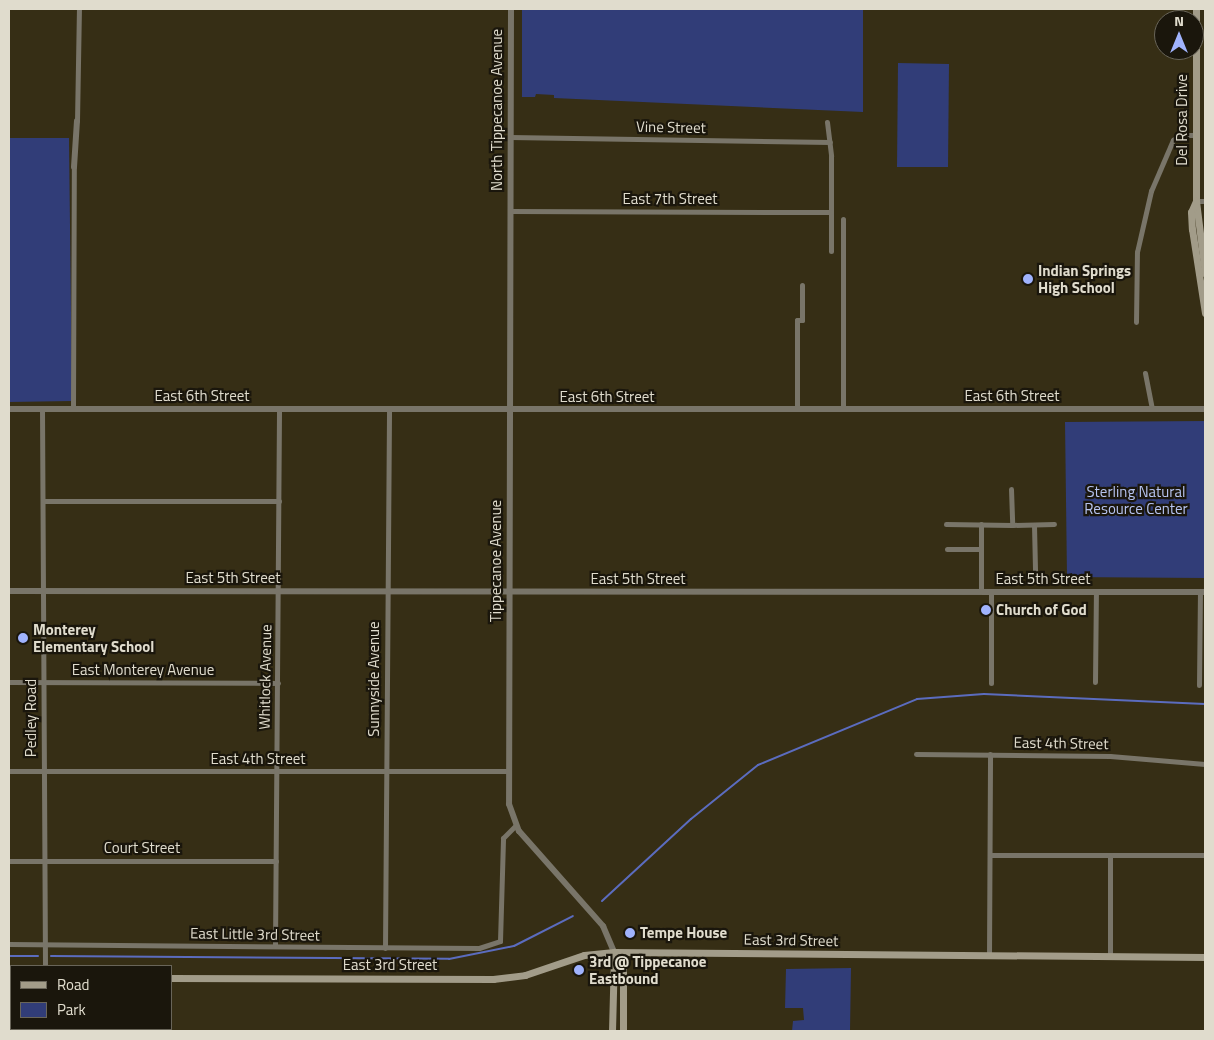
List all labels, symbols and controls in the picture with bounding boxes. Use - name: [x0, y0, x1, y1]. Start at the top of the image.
- north arrow: [1154, 10, 1204, 60]
- text: N: [1174, 10, 1184, 31]
- street label: North Tippecanoe Avenue: [488, 29, 506, 191]
- street label: Del Rosa Drive: [1173, 74, 1191, 166]
- street label: Vine Street: [636, 117, 706, 137]
- street label: East 7th Street: [622, 190, 718, 208]
- place label: Indian Springs High School: [1038, 261, 1131, 296]
- marker: Indian Springs High School: [1022, 273, 1034, 285]
- street label: East 6th Street: [154, 387, 250, 405]
- street label: East 6th Street: [964, 387, 1060, 405]
- street label: East 6th Street: [559, 388, 655, 406]
- park label: Sterling Natural Resource Center: [1084, 482, 1188, 517]
- street label: Tippecanoe Avenue: [487, 500, 505, 622]
- street label: East 5th Street: [185, 569, 281, 587]
- street label: East 5th Street: [590, 570, 686, 588]
- street label: East 5th Street: [995, 570, 1091, 588]
- place label: Church of God: [996, 601, 1087, 619]
- marker: Church of God: [980, 604, 992, 616]
- place label: Monterey Elementary School: [33, 620, 154, 655]
- street label: Sunnyside Avenue: [365, 621, 383, 737]
- street label: Whitlock Avenue: [255, 624, 275, 730]
- marker: Monterey Elementary School: [17, 632, 29, 644]
- street label: East Monterey Avenue: [72, 661, 214, 679]
- street label: Pedley Road: [22, 679, 40, 757]
- street label: East 4th Street: [1013, 733, 1109, 753]
- street label: East 4th Street: [210, 750, 306, 768]
- street label: Court Street: [104, 839, 180, 857]
- street label: East Little 3rd Street: [190, 924, 320, 944]
- place label: Tempe House: [640, 924, 727, 942]
- marker: Tempe House: [624, 927, 636, 939]
- street label: East 3rd Street: [744, 930, 838, 950]
- place label: 3rd @ Tippecanoe Eastbound: [589, 952, 706, 987]
- street label: East 3rd Street: [343, 956, 437, 974]
- marker: 3rd @ Tippecanoe Eastbound: [573, 964, 585, 976]
- legend: [10, 965, 172, 1030]
- text: Road: [57, 973, 89, 996]
- text: Park: [57, 998, 86, 1021]

